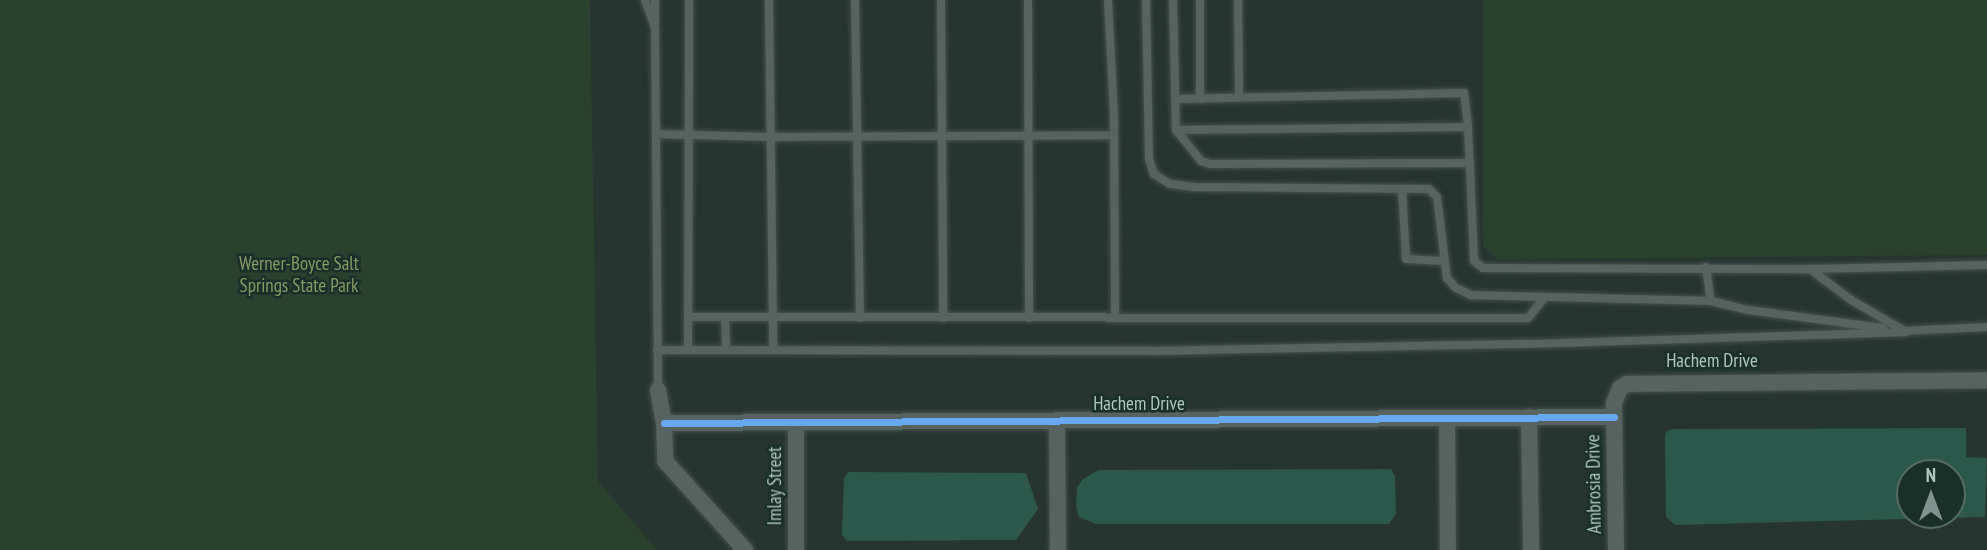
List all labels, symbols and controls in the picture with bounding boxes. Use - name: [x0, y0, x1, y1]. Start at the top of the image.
- park label: Werner-Boyce Salt Springs State Park: [239, 253, 359, 297]
- street label: Hachem Drive: [1666, 350, 1758, 372]
- street label: Hachem Drive: [1093, 393, 1185, 415]
- street label: Ambrosia Drive: [1582, 434, 1606, 534]
- street label: Imlay Street: [764, 446, 786, 526]
- north arrow: [1896, 459, 1966, 529]
- text: N: [1926, 463, 1936, 487]

